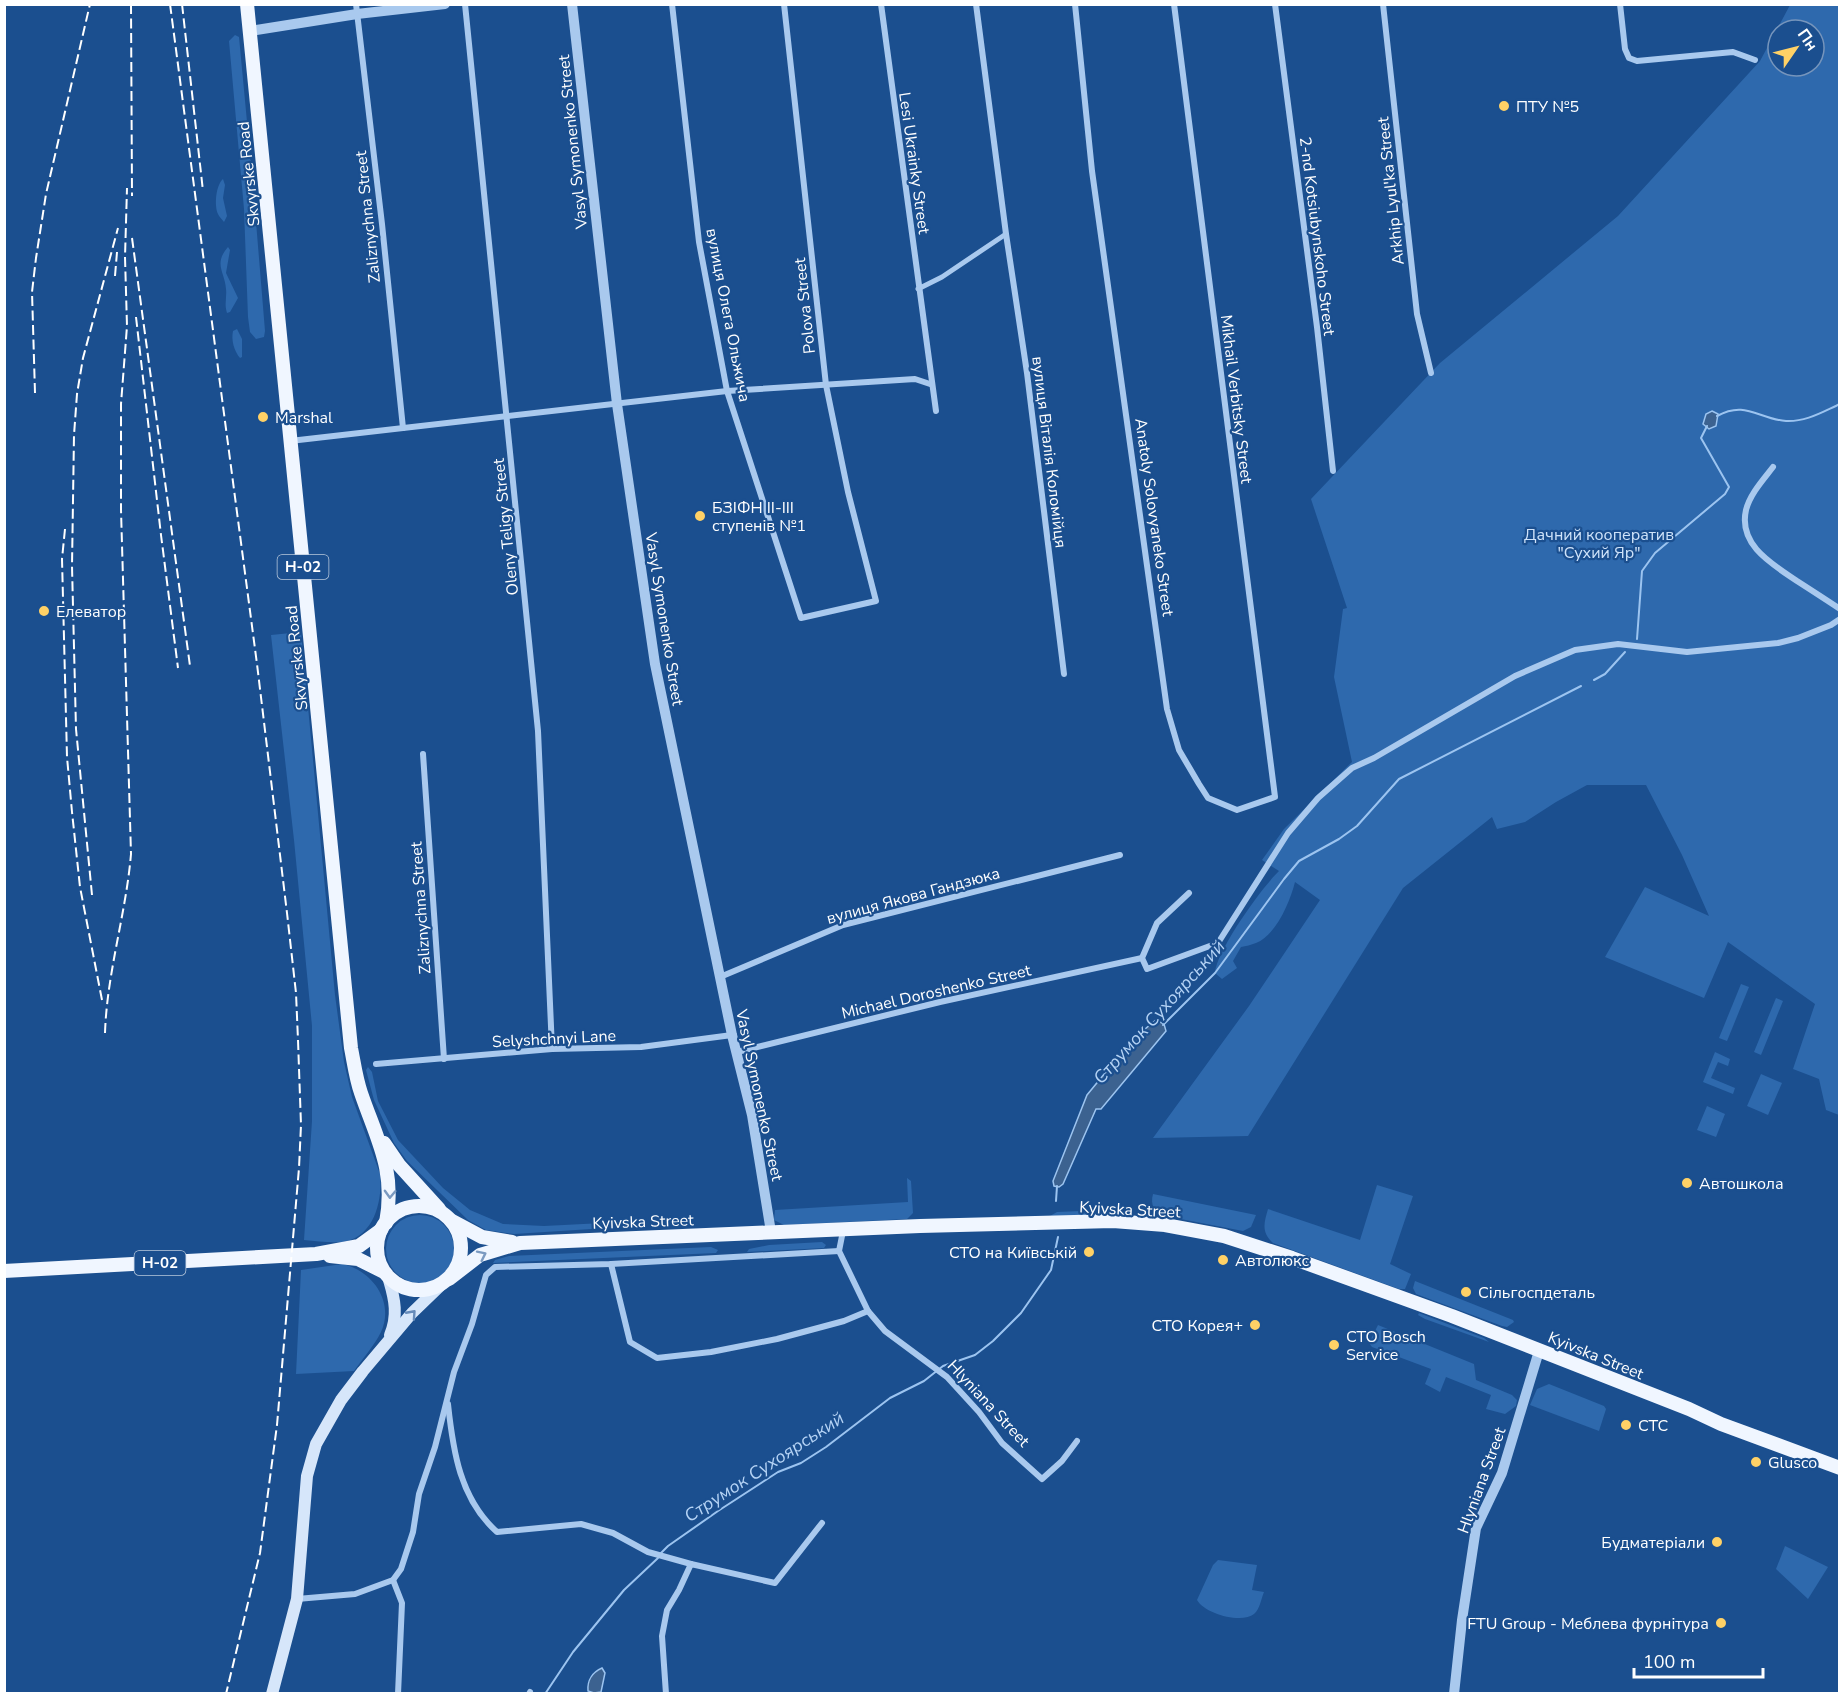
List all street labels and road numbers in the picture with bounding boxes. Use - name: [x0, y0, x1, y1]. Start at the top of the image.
- street label: Vasyl Symonenko Street: [553, 53, 593, 231]
- street label: Lesi Ukrainky Street: [893, 91, 935, 236]
- street label: Arkhip Lyul'ka Street: [1372, 115, 1410, 266]
- street label: Skvyrske Road: [233, 120, 265, 227]
- street label: 2-nd Kotsiubynskoho Street: [1294, 135, 1340, 337]
- street label: Zaliznychna Street: [350, 149, 386, 284]
- street label: вулиця Олега Ольжича: [700, 227, 756, 404]
- street label: Polova Street: [789, 256, 821, 355]
- street label: Mikhail Verbitsky Street: [1215, 313, 1257, 485]
- street label: вулиця Віталія Коломійця: [1026, 355, 1072, 549]
- street label: Anatoly Solovyaneko Street: [1129, 417, 1179, 618]
- street label: Oleny Teligy Street: [488, 457, 524, 596]
- street label: Vasyl Symonenko Street: [639, 530, 689, 708]
- road number: Н-02: [278, 555, 328, 579]
- street label: Skvyrske Road: [281, 604, 313, 711]
- street label: Zaliznychna Street: [405, 841, 437, 975]
- street label: вулиця Якова Гандзюка: [824, 862, 1002, 930]
- street label: Michael Doroshenko Street: [839, 959, 1034, 1024]
- street label: Vasyl Symonenko Street: [730, 1006, 788, 1183]
- street label: Selyshchnyi Lane: [492, 1025, 617, 1053]
- street label: Kyivska Street: [1079, 1196, 1182, 1224]
- street label: Kyivska Street: [592, 1209, 695, 1235]
- road number: Н-02: [134, 1251, 186, 1275]
- street label: Kyivska Street: [1544, 1327, 1647, 1385]
- street label: Hlyniana Street: [942, 1355, 1035, 1452]
- street label: Hlyniana Street: [1453, 1424, 1511, 1537]

